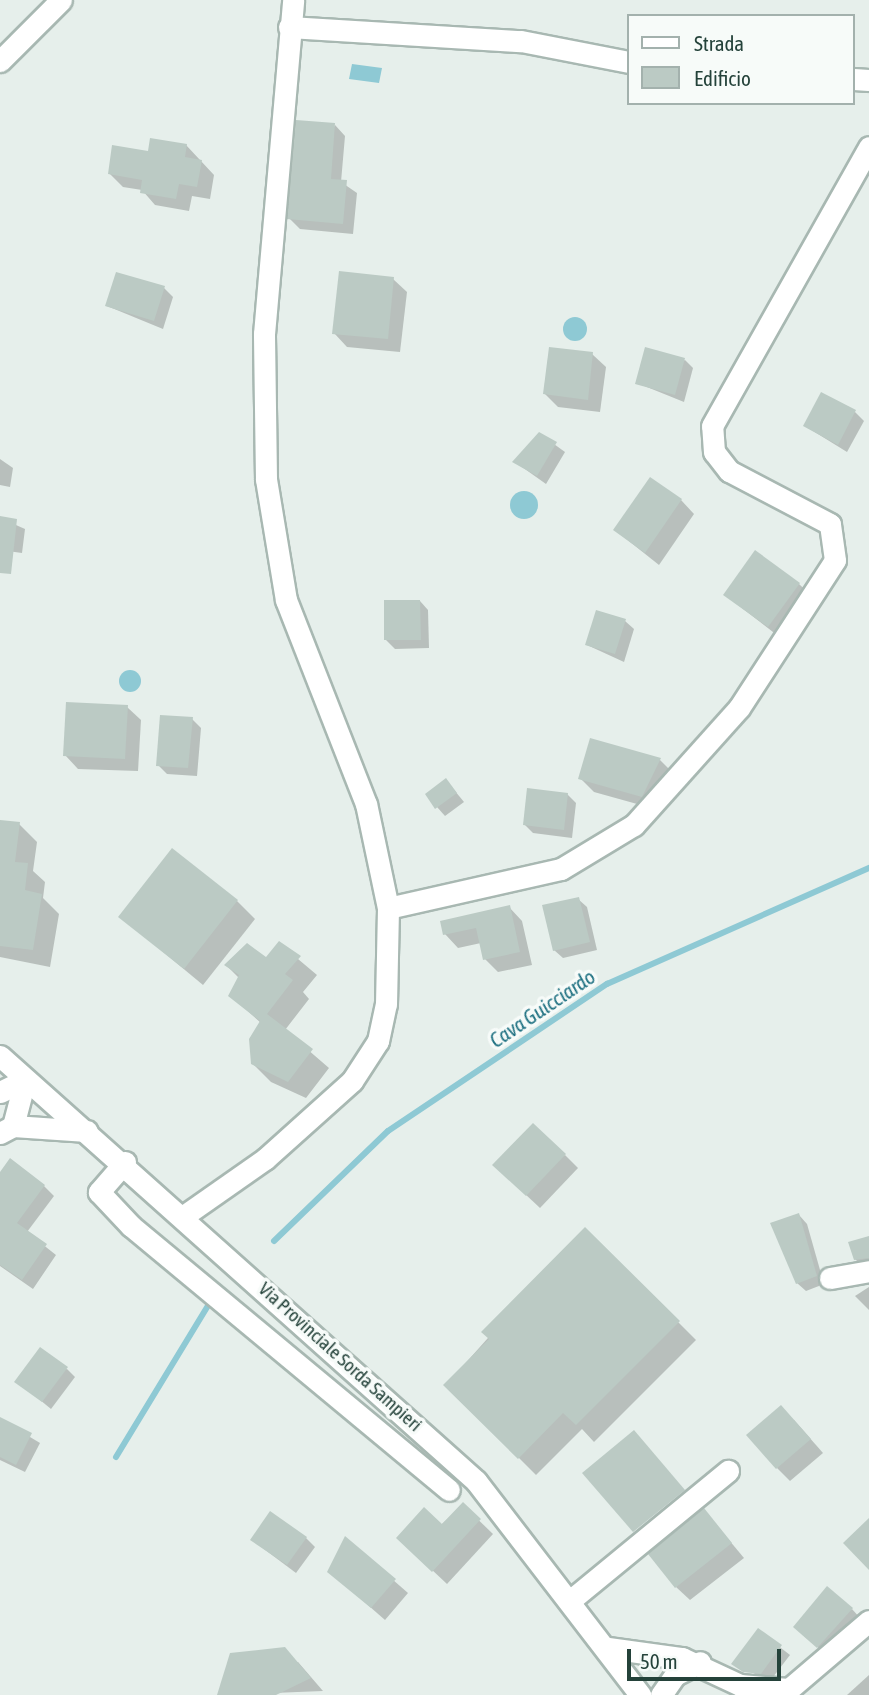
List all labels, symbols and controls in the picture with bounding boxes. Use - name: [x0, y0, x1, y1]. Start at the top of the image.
- legend: [628, 14, 855, 105]
- text: Strada: [694, 31, 744, 55]
- text: Edificio: [694, 66, 751, 90]
- water label: Cava Guicciardo: [484, 963, 600, 1053]
- street label: Via Provinciale Sorda Sampieri: [254, 1278, 426, 1436]
- scale bar: [631, 1636, 785, 1680]
- text: 50 m: [640, 1649, 678, 1673]

